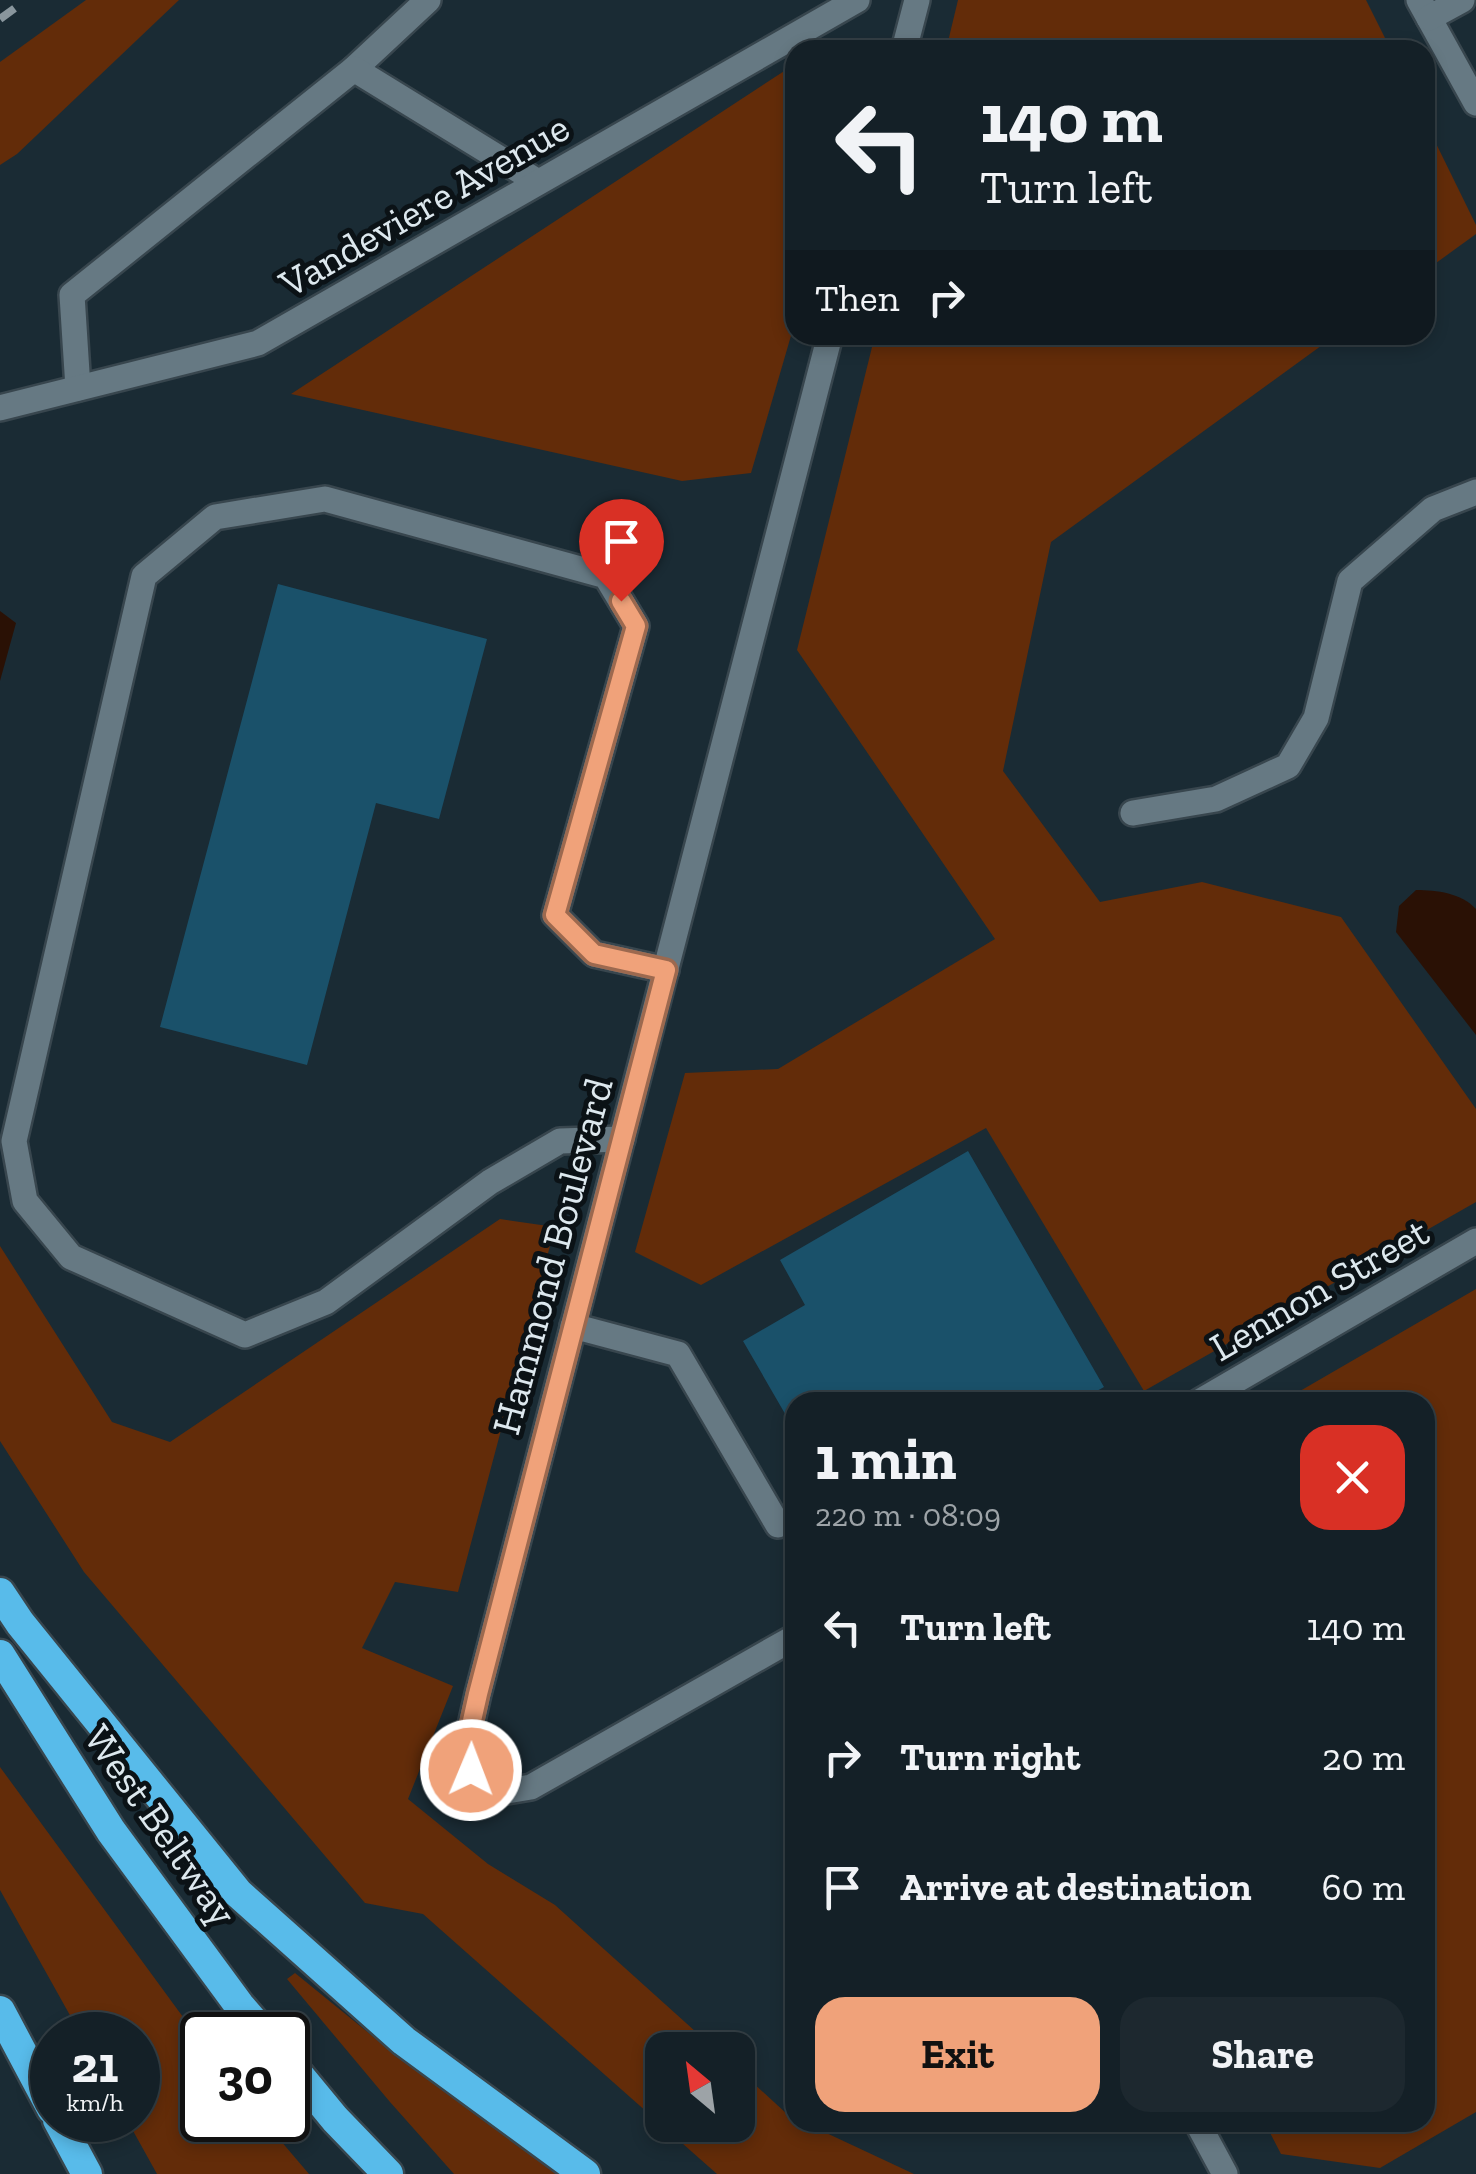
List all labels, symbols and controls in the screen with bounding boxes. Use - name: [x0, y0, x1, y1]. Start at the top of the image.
- text: 140 m: [980, 76, 1163, 160]
- icon: left: [815, 80, 945, 210]
- street label: Vandeviere Avenue: [270, 103, 577, 308]
- text: Turn left: [980, 161, 1152, 215]
- icon: right: [919, 270, 974, 325]
- text: Then: [815, 275, 899, 321]
- pin: [579, 499, 664, 602]
- icon: arrive: [594, 514, 649, 569]
- street label: Hammond Boulevard: [481, 1073, 623, 1439]
- street label: Lennon Street: [1201, 1207, 1437, 1371]
- text: 1 min: [815, 1422, 957, 1494]
- button: close: [1300, 1425, 1405, 1530]
- text: 220 m · 08:09: [815, 1496, 1001, 1534]
- icon: left: [815, 1600, 870, 1655]
- text: Turn left: [900, 1604, 1051, 1650]
- text: 140 m: [1307, 1604, 1405, 1650]
- street label: West Beltway: [74, 1715, 248, 1935]
- position arrow: [419, 1718, 523, 1822]
- icon: right: [815, 1730, 870, 1785]
- text: Turn right: [900, 1734, 1080, 1780]
- text: 20 m: [1322, 1734, 1405, 1780]
- icon: arrive: [815, 1860, 870, 1915]
- text: Arrive at destination: [900, 1864, 1251, 1910]
- text: 60 m: [1322, 1864, 1405, 1910]
- button: Exit: [815, 1997, 1100, 2112]
- button: Share: [1120, 1997, 1405, 2112]
- speed limit sign: 30: [180, 2012, 310, 2142]
- north arrow: [645, 2032, 755, 2142]
- map controls: [645, 2032, 755, 2142]
- text: 21: [71, 2035, 119, 2095]
- text: km/h: [66, 2087, 124, 2117]

